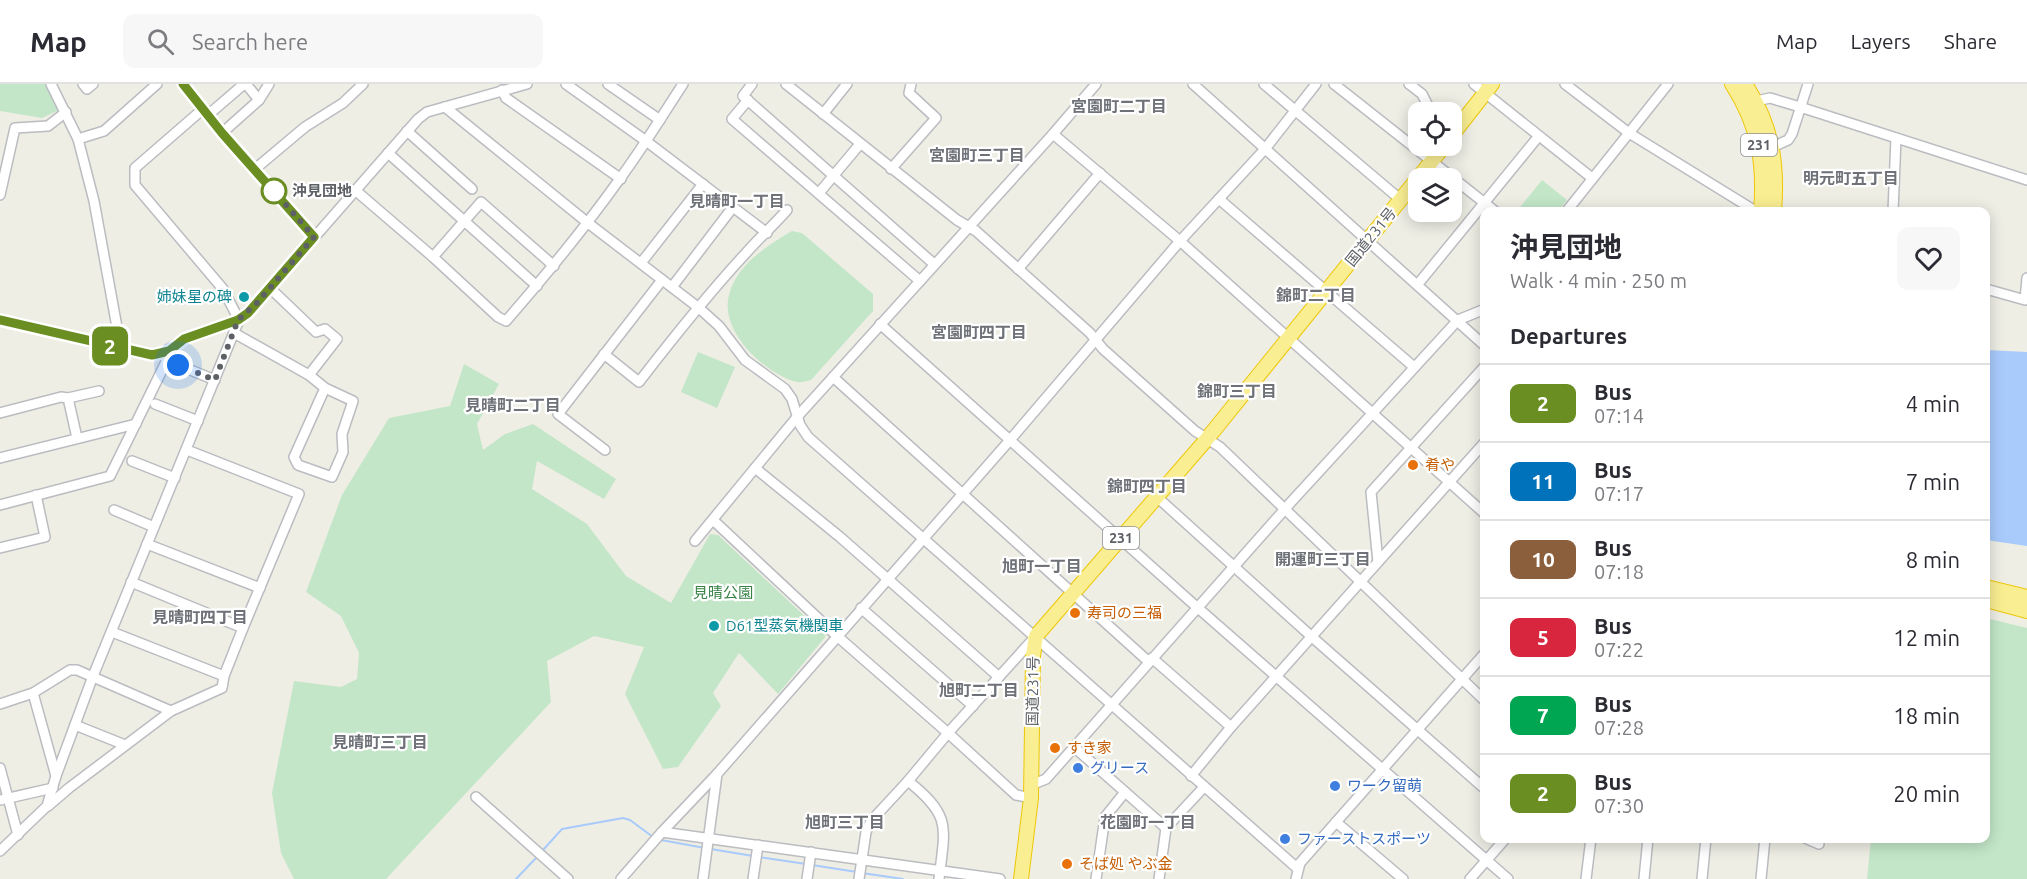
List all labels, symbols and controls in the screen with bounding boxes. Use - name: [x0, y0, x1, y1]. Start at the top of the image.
- search box: [123, 14, 543, 68]
- icon: search: [144, 25, 177, 58]
- text: Map: [30, 26, 87, 57]
- text: Search here: [192, 29, 308, 54]
- text: Map: [1776, 29, 1817, 53]
- text: Layers: [1850, 29, 1911, 53]
- text: Share: [1944, 29, 1997, 53]
- district label: 宮園町二丁目: [1071, 97, 1167, 115]
- map controls: [1408, 102, 1462, 222]
- button: locate: [1408, 102, 1462, 156]
- road number: 231: [1741, 134, 1777, 156]
- district label: 宮園町三丁目: [929, 146, 1025, 164]
- button: layers: [1408, 168, 1462, 222]
- district label: 明元町五丁目: [1803, 169, 1899, 187]
- marker: 沖見団地: [261, 178, 287, 204]
- place label: 沖見団地: [292, 182, 352, 199]
- district label: 見晴町一丁目: [689, 192, 785, 210]
- street label: 国道231号: [1342, 204, 1399, 269]
- button: heart: [1897, 227, 1960, 290]
- text: 沖見団地: [1510, 231, 1622, 262]
- text: Walk · 4 min · 250 m: [1510, 269, 1687, 292]
- district label: 錦町二丁目: [1276, 286, 1356, 304]
- place label: 姉妹星の碑: [157, 288, 232, 305]
- marker: 姉妹星の碑: [237, 290, 251, 304]
- district label: 宮園町四丁目: [931, 323, 1027, 341]
- text: Departures: [1510, 323, 1627, 348]
- line badge: 2: [90, 326, 130, 366]
- text: 2: [104, 334, 116, 358]
- your location: [163, 350, 193, 380]
- text: Bus: [1594, 379, 1632, 404]
- district label: 錦町三丁目: [1197, 382, 1277, 400]
- text: 2: [1537, 391, 1549, 415]
- text: 4 min: [1906, 391, 1960, 416]
- district label: 見晴町二丁目: [465, 396, 561, 414]
- text: 07:14: [1594, 404, 1644, 427]
- place label: 肴や: [1425, 456, 1455, 473]
- text: Bus: [1594, 457, 1632, 482]
- marker: 肴や: [1406, 458, 1420, 472]
- text: 11: [1531, 469, 1555, 493]
- text: 7 min: [1906, 469, 1960, 494]
- district label: 錦町四丁目: [1107, 477, 1187, 495]
- text: 07:17: [1594, 482, 1644, 505]
- road number: 231: [1103, 527, 1139, 549]
- text: Bus: [1594, 535, 1632, 560]
- text: 10: [1531, 547, 1555, 571]
- text: 8 min: [1906, 547, 1960, 572]
- district label: 開運町三丁目: [1275, 550, 1371, 568]
- district label: 旭町一丁目: [1002, 557, 1082, 575]
- text: 07:18: [1594, 560, 1644, 583]
- park label: 見晴公園: [693, 584, 753, 601]
- place label: 寿司の三福: [1087, 604, 1162, 621]
- marker: 寿司の三福: [1068, 606, 1082, 620]
- district label: 見晴町四丁目: [152, 608, 248, 626]
- text: Bus: [1594, 613, 1632, 638]
- place label: D61型蒸気機関車: [726, 617, 844, 634]
- marker: D61型蒸気機関車: [707, 619, 721, 633]
- text: 5: [1537, 625, 1549, 649]
- text: 12 min: [1893, 625, 1960, 650]
- text: 07:22: [1594, 638, 1644, 661]
- street label: 国道231号: [1023, 656, 1042, 726]
- district label: 旭町二丁目: [939, 681, 1019, 699]
- text: Bus: [1594, 691, 1632, 716]
- text: 7: [1537, 703, 1549, 727]
- text: 18 min: [1893, 703, 1960, 728]
- text: 07:28: [1594, 716, 1644, 739]
- district label: 見晴町三丁目: [332, 733, 428, 751]
- place label: すき家: [1067, 739, 1112, 756]
- marker: すき家: [1048, 741, 1062, 755]
- place label: グリース: [1090, 759, 1149, 776]
- marker: グリース: [1071, 761, 1085, 775]
- text: Bus: [1594, 769, 1632, 794]
- place label: ワーク留萌: [1347, 777, 1422, 794]
- marker: ワーク留萌: [1328, 779, 1342, 793]
- text: 2: [1537, 781, 1549, 805]
- text: 20 min: [1893, 781, 1960, 806]
- text: 07:30: [1594, 794, 1644, 817]
- district label: 旭町三丁目: [805, 813, 885, 831]
- district label: 花園町一丁目: [1100, 813, 1196, 831]
- place label: ファーストスポーツ: [1297, 830, 1431, 847]
- marker: ファーストスポーツ: [1278, 832, 1292, 846]
- place label: そば処 やぶ金: [1079, 855, 1172, 872]
- marker: そば処 やぶ金: [1060, 857, 1074, 871]

